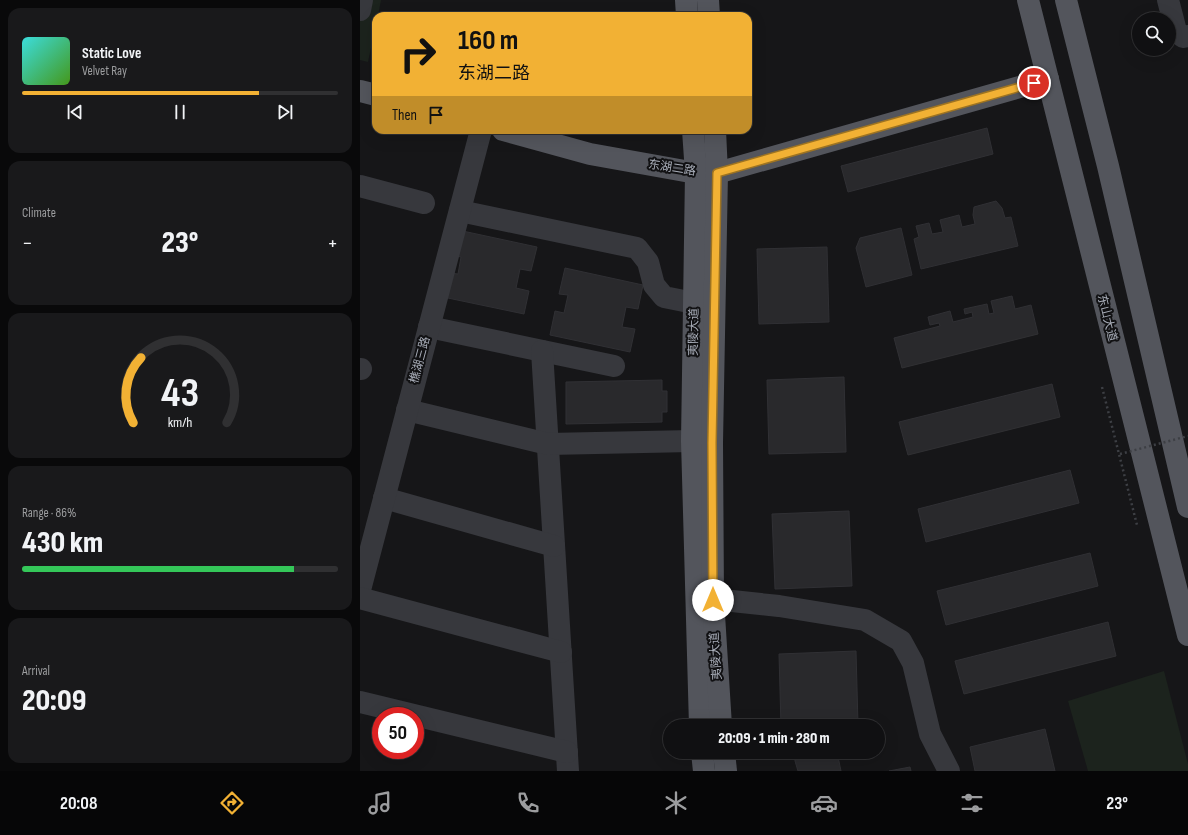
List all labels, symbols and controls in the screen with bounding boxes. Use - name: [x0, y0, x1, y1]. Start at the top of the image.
- map controls: [1132, 12, 1176, 56]
- button: search: [1132, 12, 1176, 56]
- text: 160 m: [458, 24, 518, 57]
- icon: right: [392, 28, 444, 80]
- text: Static Love: [82, 44, 141, 63]
- text: Velvet Ray: [82, 63, 127, 79]
- text: 东湖二路: [458, 63, 530, 84]
- pin: [1017, 66, 1051, 100]
- icon: arrive: [1023, 72, 1045, 94]
- icon: previous: [64, 101, 86, 123]
- icon: pause: [169, 101, 191, 123]
- icon: next: [274, 101, 296, 123]
- icon: arrive: [425, 104, 447, 126]
- text: Then: [392, 106, 417, 125]
- street label: 东湖二路: [647, 157, 697, 179]
- text: Climate: [22, 205, 56, 221]
- text: 23°: [162, 225, 198, 261]
- text: −: [22, 230, 33, 257]
- text: +: [327, 230, 338, 257]
- street label: 东山大道: [1094, 293, 1120, 343]
- street label: 夷陵大道: [686, 308, 702, 356]
- street label: 樵湖三路: [407, 335, 433, 385]
- text: 43: [161, 369, 199, 418]
- text: km/h: [168, 414, 192, 431]
- text: Range · 86%: [22, 505, 76, 521]
- text: 430 km: [22, 525, 103, 561]
- position arrow: [692, 579, 734, 621]
- street label: 夷陵大道: [707, 632, 725, 680]
- text: Arrival: [22, 663, 50, 679]
- text: 20:09: [22, 683, 86, 719]
- speed limit sign: 50: [372, 707, 424, 759]
- text: 20:09 · 1 min · 280 m: [718, 729, 830, 748]
- icon: directions: [218, 789, 246, 817]
- icon: music: [366, 789, 394, 817]
- icon: phone: [514, 789, 542, 817]
- icon: climate: [662, 789, 690, 817]
- icon: car: [810, 789, 838, 817]
- icon: filters: [958, 789, 986, 817]
- text: 20:08: [60, 793, 97, 814]
- text: 23°: [1106, 793, 1128, 814]

